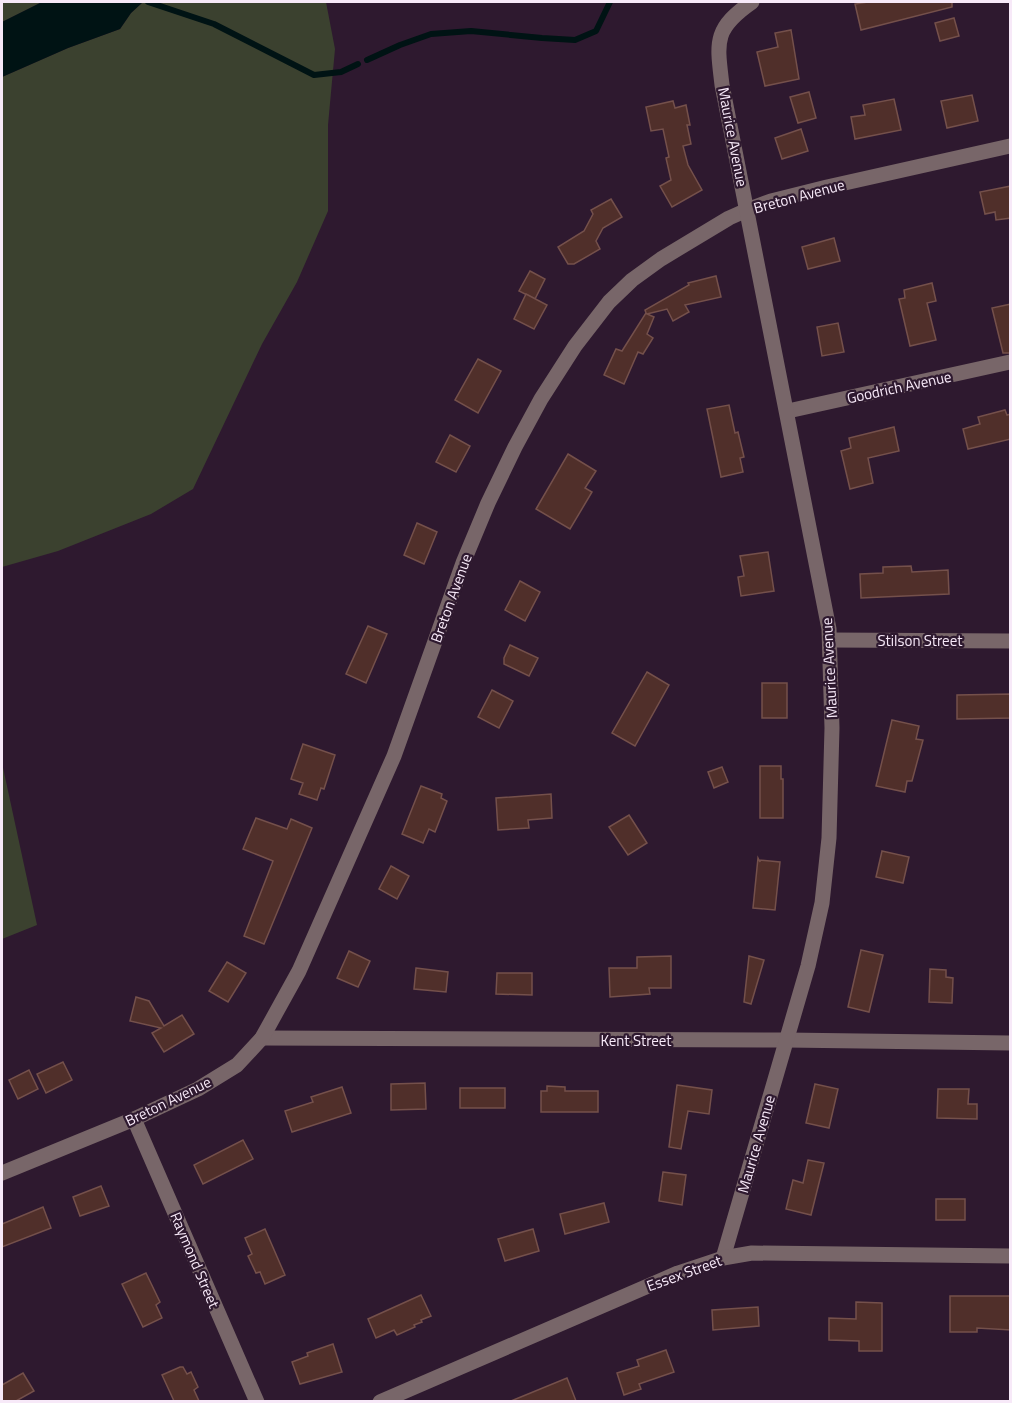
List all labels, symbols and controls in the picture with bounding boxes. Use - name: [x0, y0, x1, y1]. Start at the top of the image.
- street label: Maurice Avenue: [712, 85, 754, 189]
- street label: Breton Avenue: [751, 173, 847, 219]
- street label: Goodrich Avenue: [845, 365, 953, 409]
- street label: Breton Avenue: [424, 550, 478, 646]
- street label: Maurice Avenue: [815, 617, 843, 719]
- street label: Stilson Street: [878, 629, 963, 652]
- street label: Kent Street: [600, 1029, 672, 1052]
- street label: Breton Avenue: [121, 1070, 215, 1132]
- street label: Maurice Avenue: [731, 1092, 781, 1196]
- street label: Raymond Street: [164, 1208, 226, 1312]
- street label: Essex Street: [643, 1249, 726, 1297]

